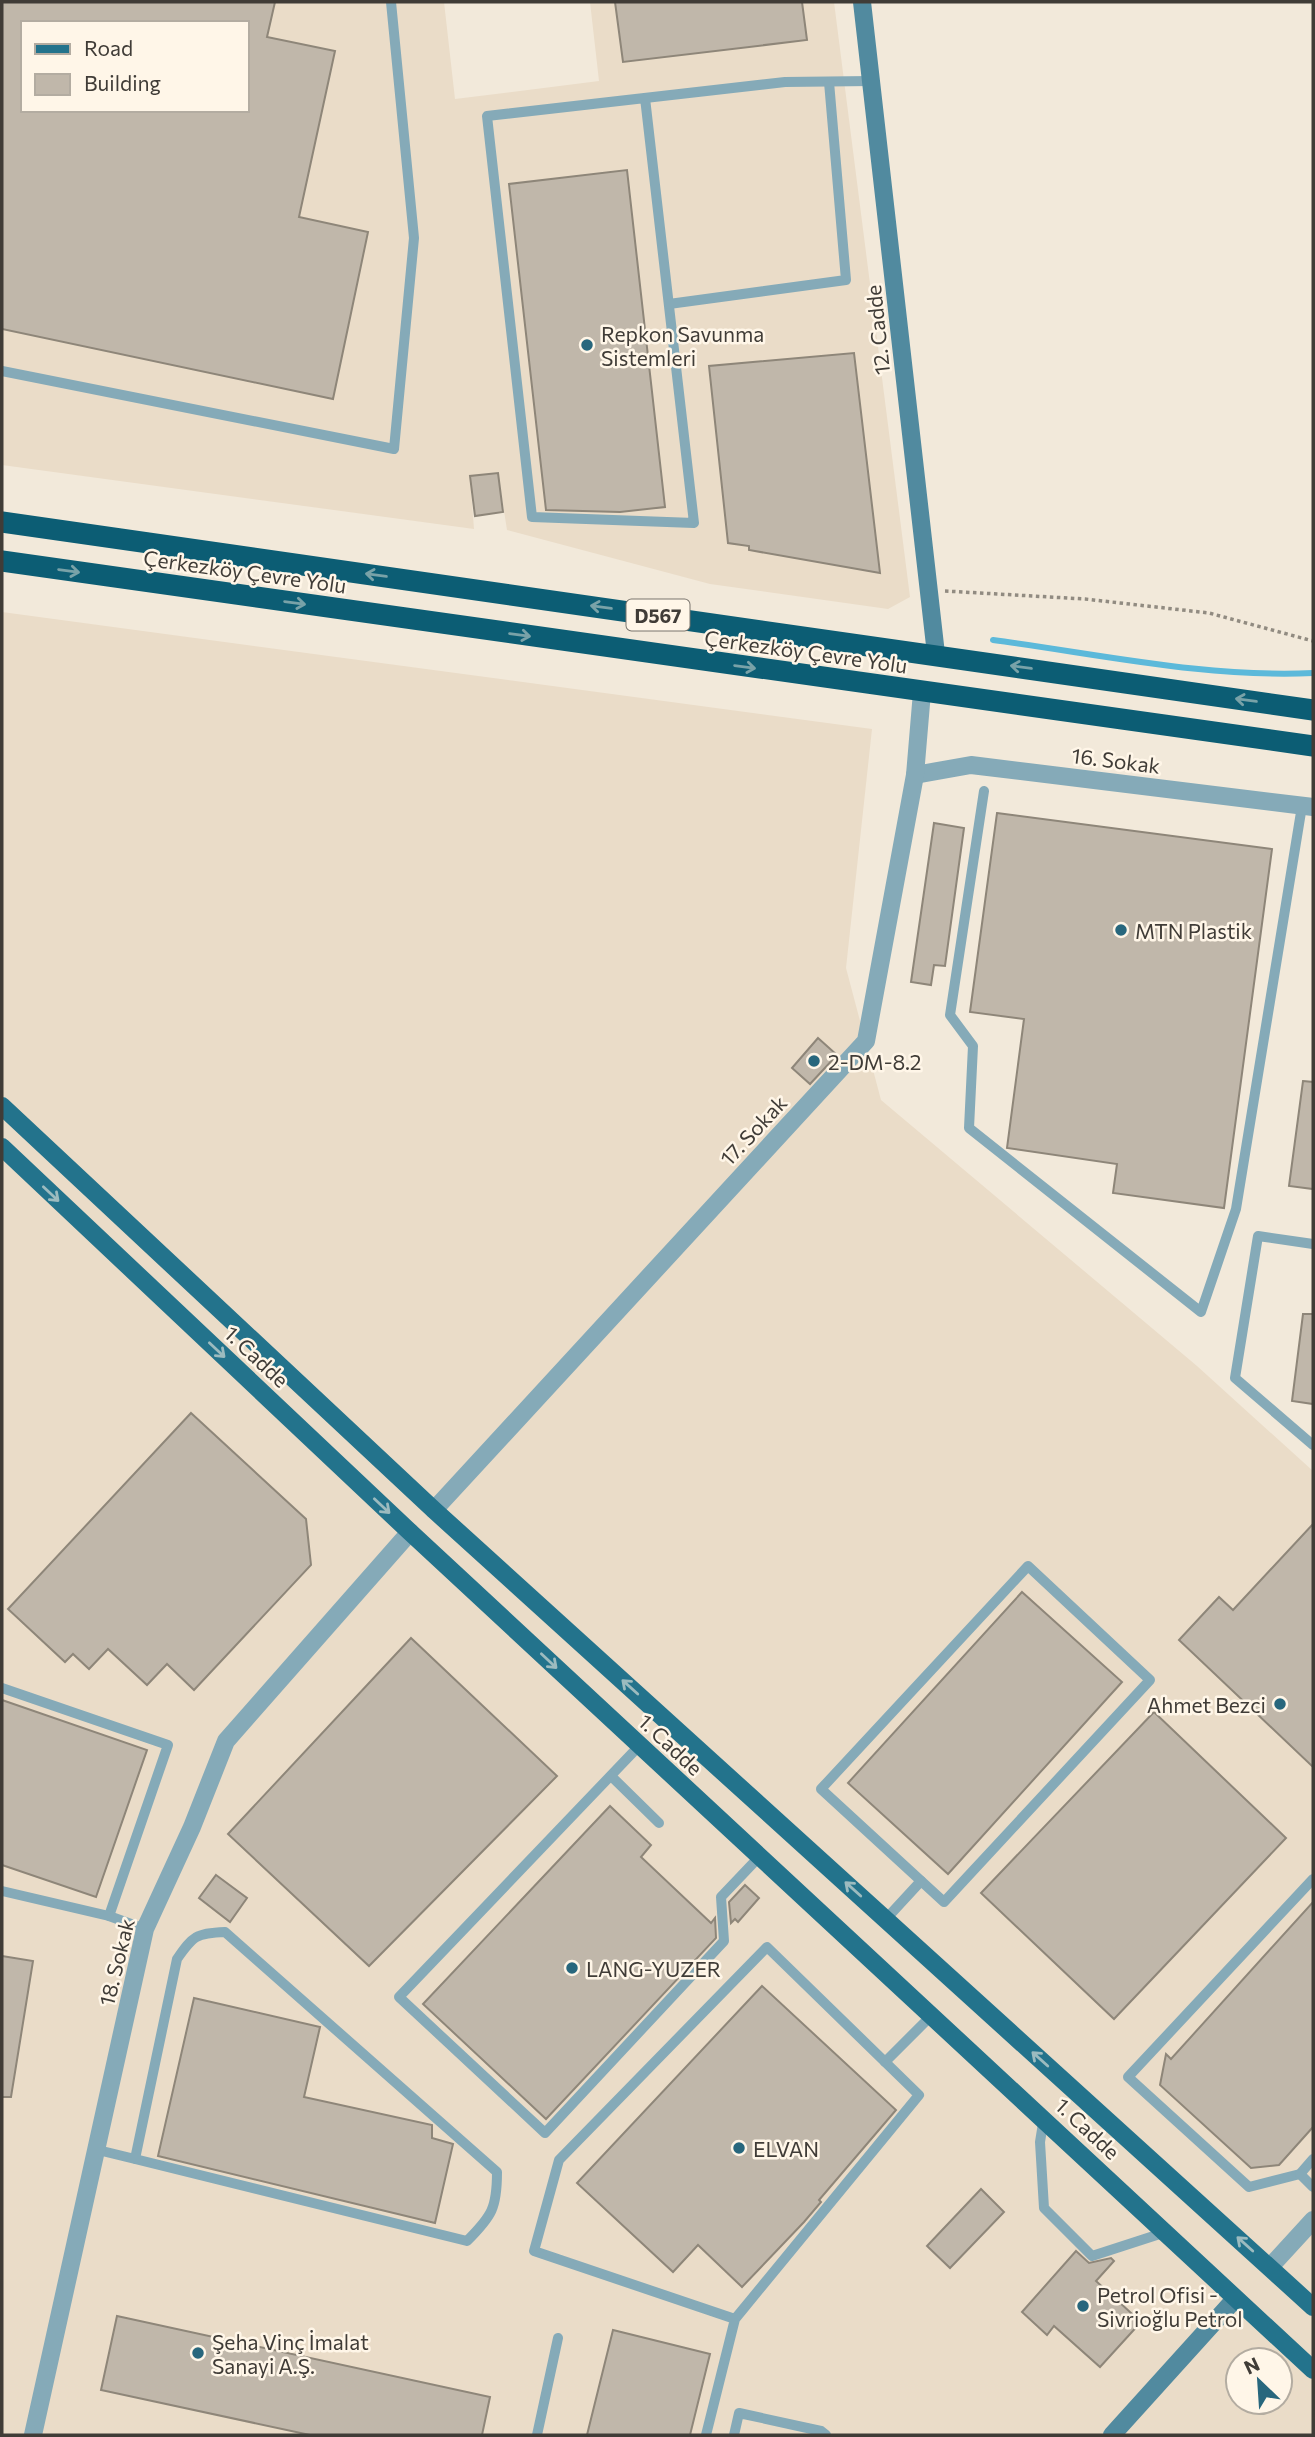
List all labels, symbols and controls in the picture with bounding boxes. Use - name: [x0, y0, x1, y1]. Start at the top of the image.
- legend: [21, 21, 248, 112]
- text: Road: [84, 35, 133, 60]
- text: Building: [84, 70, 161, 95]
- street label: 12. Cadde: [860, 284, 894, 376]
- place label: Repkon Savunma Sistemleri: [601, 321, 764, 370]
- marker: Repkon Savunma Sistemleri: [579, 337, 595, 353]
- street label: Çerkezköy Çevre Yolu: [142, 544, 348, 598]
- one-way arrow: [57, 565, 80, 578]
- one-way arrow: [365, 568, 388, 581]
- one-way arrow: [283, 597, 305, 610]
- one-way arrow: [591, 600, 613, 613]
- road number: D567: [626, 600, 690, 630]
- street label: Çerkezköy Çevre Yolu: [703, 624, 909, 678]
- one-way arrow: [508, 628, 531, 641]
- one-way arrow: [733, 660, 756, 673]
- one-way arrow: [1010, 660, 1033, 673]
- one-way arrow: [1235, 693, 1258, 706]
- street label: 16. Sokak: [1070, 742, 1162, 778]
- place label: MTN Plastik: [1135, 918, 1252, 943]
- marker: MTN Plastik: [1113, 922, 1129, 938]
- place label: 2-DM-8.2: [828, 1049, 922, 1074]
- marker: 2-DM-8.2: [806, 1053, 822, 1069]
- street label: 17. Sokak: [714, 1090, 792, 1170]
- one-way arrow: [42, 1185, 59, 1202]
- street label: 1. Cadde: [220, 1320, 294, 1392]
- one-way arrow: [208, 1341, 225, 1358]
- one-way arrow: [373, 1497, 390, 1514]
- one-way arrow: [540, 1652, 557, 1669]
- one-way arrow: [622, 1679, 639, 1696]
- place label: Ahmet Bezci: [1147, 1692, 1266, 1717]
- marker: Ahmet Bezci: [1272, 1696, 1288, 1712]
- street label: 1. Cadde: [634, 1708, 708, 1780]
- one-way arrow: [845, 1881, 862, 1898]
- street label: 18. Sokak: [93, 1916, 139, 2008]
- place label: LANG-YUZER: [586, 1956, 721, 1981]
- marker: LANG-YUZER: [564, 1960, 580, 1976]
- one-way arrow: [1032, 2050, 1049, 2067]
- street label: 1. Cadde: [1051, 2092, 1125, 2164]
- place label: ELVAN: [753, 2136, 819, 2161]
- marker: ELVAN: [731, 2140, 747, 2156]
- one-way arrow: [1237, 2236, 1254, 2253]
- place label: Petrol Ofisi - Sivrioğlu Petrol: [1097, 2282, 1243, 2331]
- marker: Petrol Ofisi - Sivrioğlu Petrol: [1075, 2298, 1091, 2314]
- place label: Şeha Vinç İmalat Sanayi A.Ş.: [212, 2329, 369, 2378]
- marker: Şeha Vinç İmalat Sanayi A.Ş.: [190, 2345, 206, 2361]
- north arrow: [1224, 2346, 1294, 2416]
- text: N: [1240, 2352, 1263, 2379]

